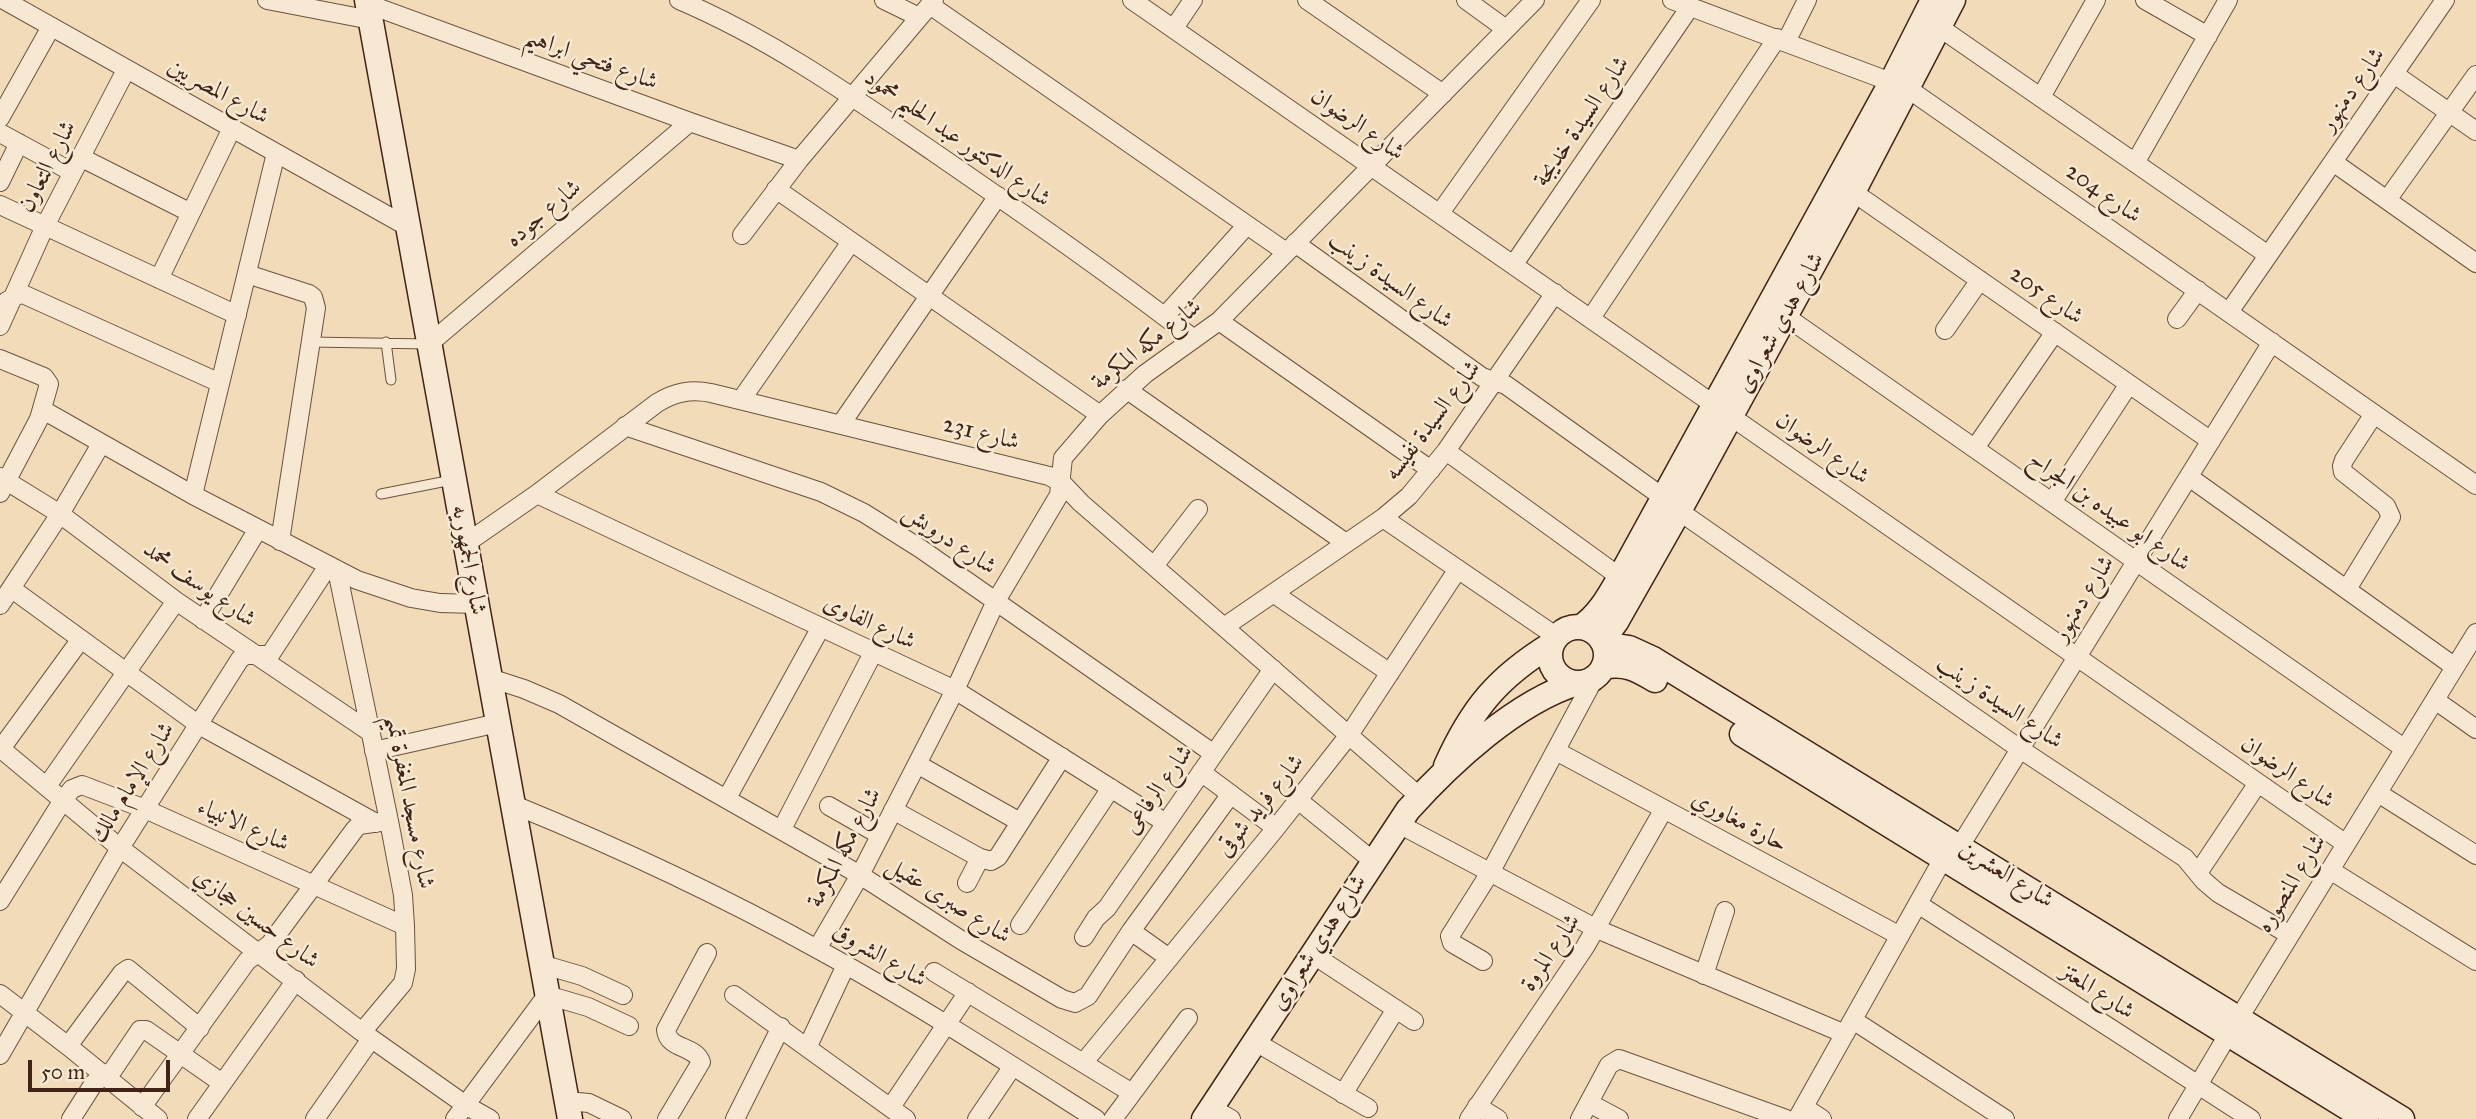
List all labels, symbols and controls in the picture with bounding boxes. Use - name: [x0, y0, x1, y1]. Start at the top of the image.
- street label: شارع فتحي ابراهيم: [520, 23, 662, 97]
- street label: شارع دمنهور: [2314, 42, 2392, 138]
- street label: شارع السيدة خديجة: [1528, 51, 1636, 193]
- street label: شارع المصريين: [162, 52, 274, 132]
- street label: شارع الدكتور عبد الحليم محمود: [858, 64, 1056, 214]
- street label: شارع الرضوان: [1304, 82, 1410, 168]
- street label: شارع التعاون: [13, 116, 83, 218]
- street label: شارع 204: [2060, 158, 2146, 230]
- street label: شارع جوده: [500, 174, 588, 254]
- street label: شارع السيدة زينب: [1322, 226, 1458, 336]
- street label: شارع هدي شعراوى: [1731, 248, 1831, 398]
- street label: شارع 205: [2003, 260, 2089, 332]
- street label: شارع مكه المكرمة: [1086, 293, 1208, 397]
- street label: شارع السيدة نفيسه: [1378, 355, 1488, 487]
- street label: شارع الرضوان: [1769, 406, 1875, 492]
- street label: شارع 231: [940, 411, 1022, 457]
- street label: شارع ابو عبيده بن الجراح: [2022, 445, 2196, 579]
- street label: شارع درويش: [897, 498, 1001, 582]
- street label: شارع الجمهوريه: [444, 503, 492, 617]
- street label: شارع يوسف محمد: [137, 536, 261, 634]
- street label: شارع دمنهور: [2046, 551, 2122, 647]
- street label: شارع الفاوى: [818, 589, 920, 657]
- street label: شارع السيدة زينب: [1930, 650, 2068, 756]
- street label: شارع مسجد المغفرة تميم: [378, 712, 440, 892]
- street label: شارع الإمام مالك: [84, 717, 182, 849]
- street label: شارع الرضوان: [2234, 730, 2340, 816]
- street label: شارع الرفاعى: [1118, 740, 1200, 840]
- street label: شارع فريد شوقى: [1211, 749, 1311, 863]
- street label: شارع مكه المكرمة: [801, 783, 889, 913]
- street label: حارة مغاوري: [1686, 785, 1792, 859]
- street label: شارع الانبياء: [192, 793, 294, 859]
- street label: شارع المنصوره: [2251, 830, 2333, 938]
- street label: شارع العشرين: [1953, 835, 2059, 915]
- street label: شارع صبرى عقيل: [880, 851, 1016, 951]
- street label: شارع حسين حجازي: [187, 862, 325, 976]
- street label: شارع هدي شعراوى: [1264, 870, 1374, 1016]
- street label: شارع المروة: [1515, 909, 1587, 997]
- street label: شارع الشروق: [826, 917, 932, 995]
- street label: شارع المعتز: [2055, 957, 2139, 1027]
- scale bar: [32, 1046, 173, 1090]
- text: 50 m: [41, 1059, 85, 1085]

